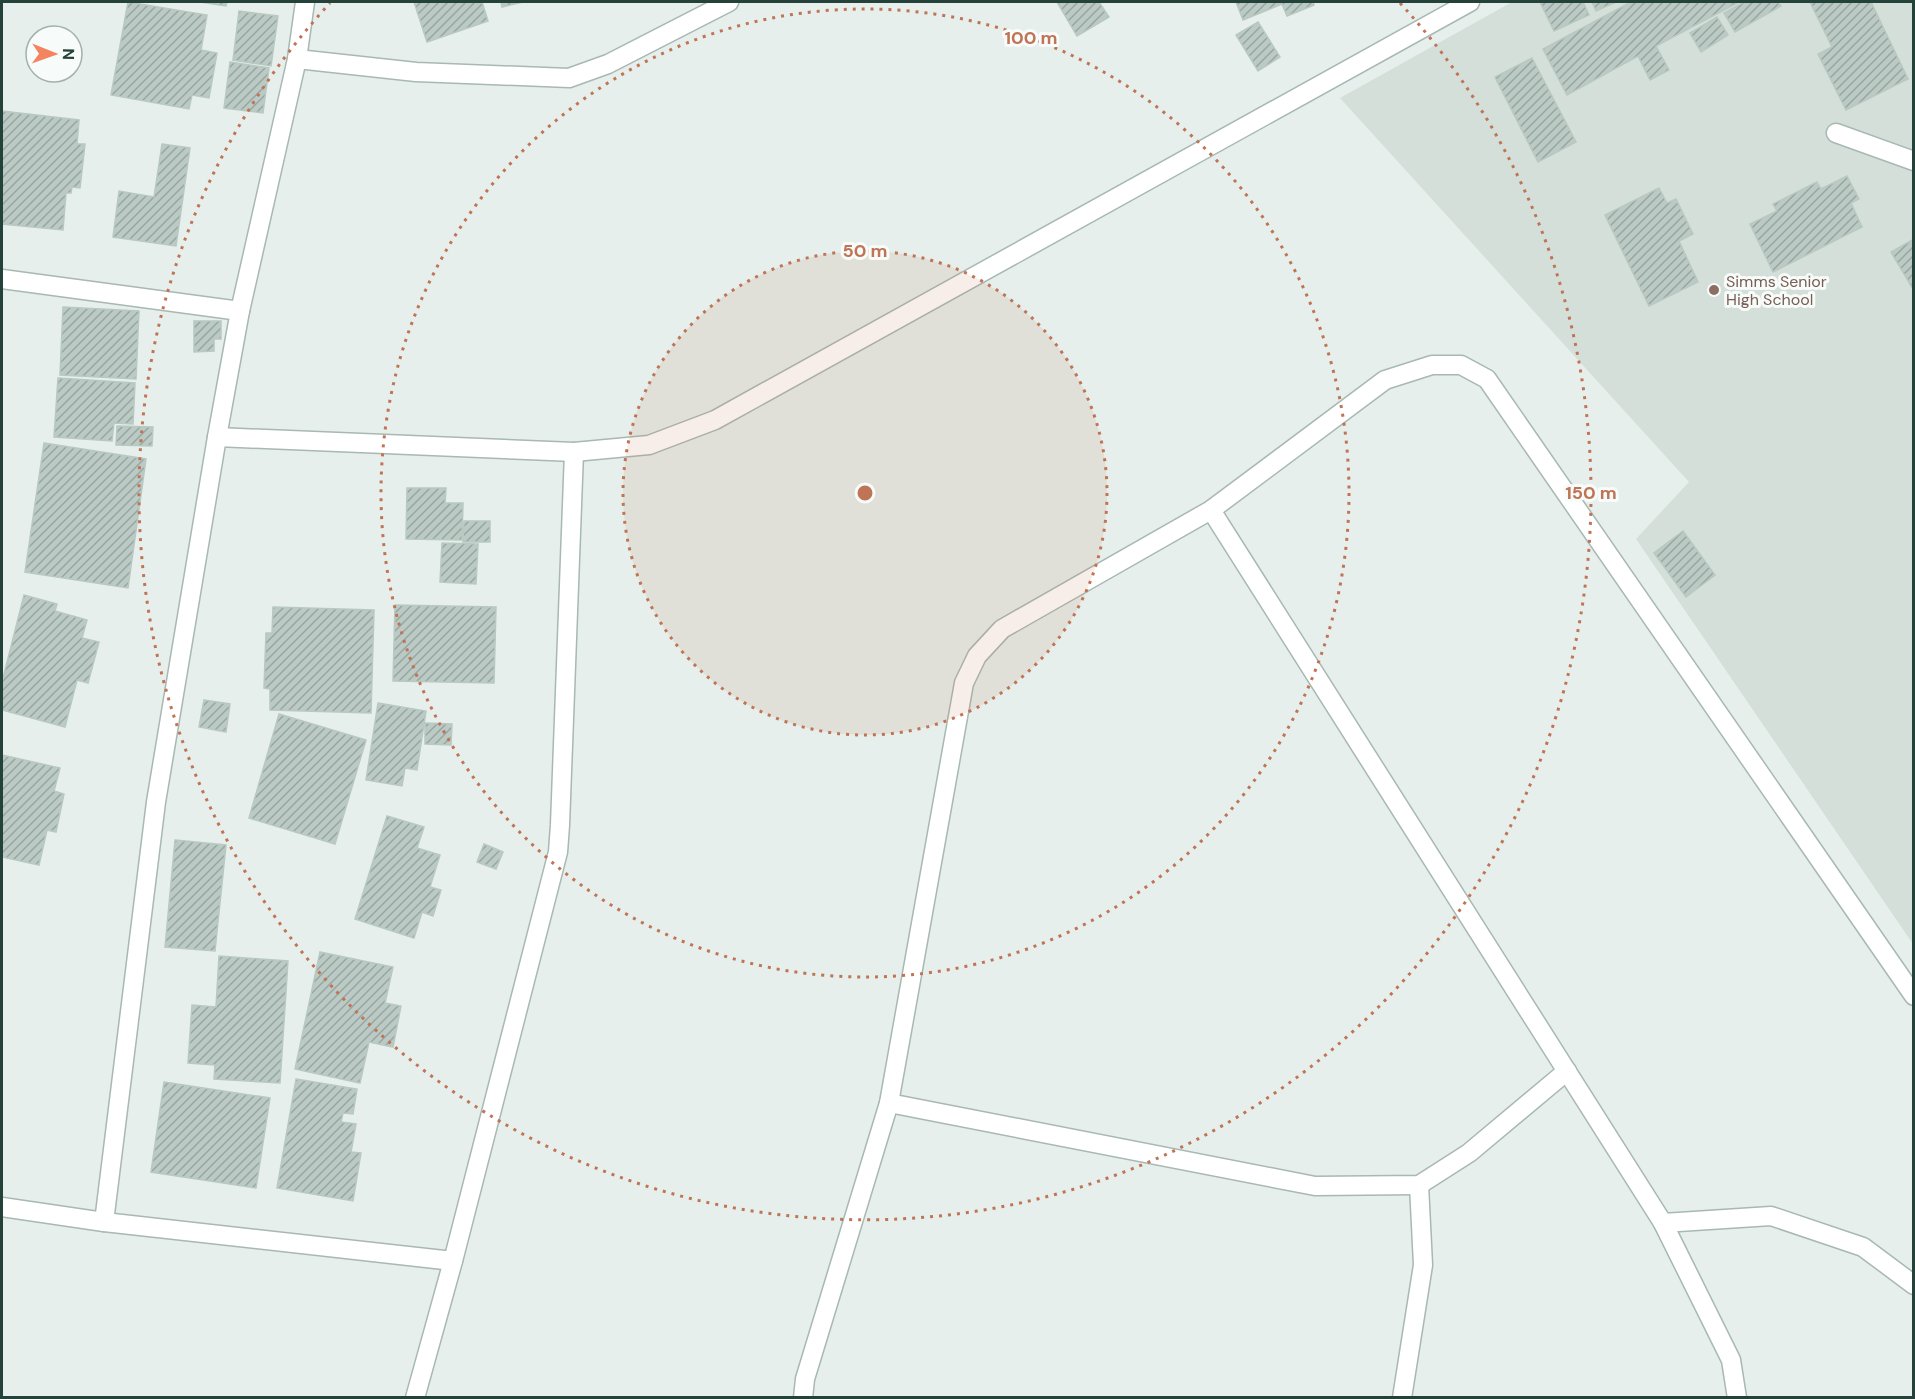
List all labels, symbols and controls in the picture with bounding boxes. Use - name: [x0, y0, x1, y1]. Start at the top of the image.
- north arrow: [24, 24, 84, 84]
- text: 100 m: [1004, 26, 1058, 50]
- text: N: [58, 48, 79, 60]
- text: 50 m: [842, 239, 888, 263]
- place label: Simms Senior High School: [1726, 271, 1827, 310]
- marker: Simms Senior High School: [1707, 283, 1721, 297]
- text: 150 m: [1565, 481, 1617, 505]
- centre of rings: [855, 483, 875, 503]

